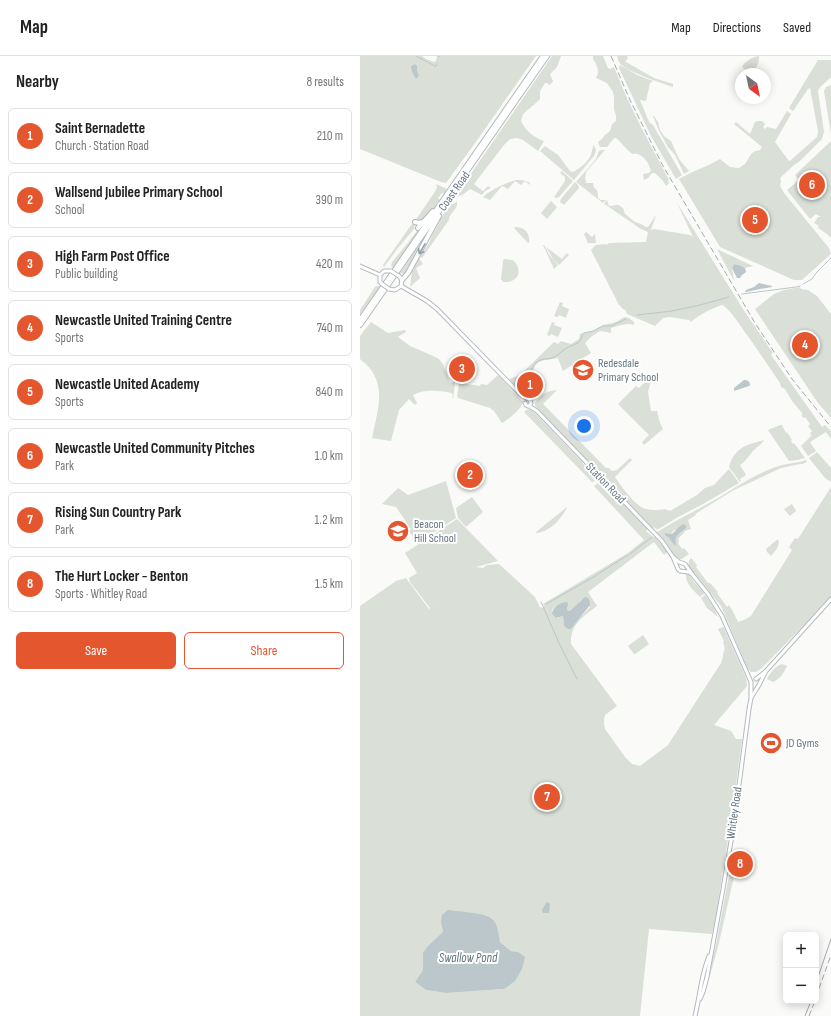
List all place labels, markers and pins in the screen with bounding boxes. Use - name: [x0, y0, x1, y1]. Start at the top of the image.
- pin: 6: [799, 170, 825, 200]
- pin: 5: [742, 205, 768, 235]
- pin: 4: [792, 330, 818, 360]
- pin: 3: [449, 354, 475, 384]
- place label: Redesdale Primary School: [598, 356, 658, 385]
- school or university icon: Redesdale Primary School: [570, 357, 596, 383]
- pin: 1: [517, 370, 543, 400]
- pin: 2: [457, 460, 483, 490]
- place label: Beacon Hill School: [414, 517, 456, 546]
- school or university icon: Beacon Hill School: [385, 518, 411, 544]
- sports icon: JD Gyms: [758, 730, 784, 756]
- place label: JD Gyms: [785, 736, 819, 751]
- pin: 7: [534, 782, 560, 812]
- pin: 8: [727, 849, 753, 879]

